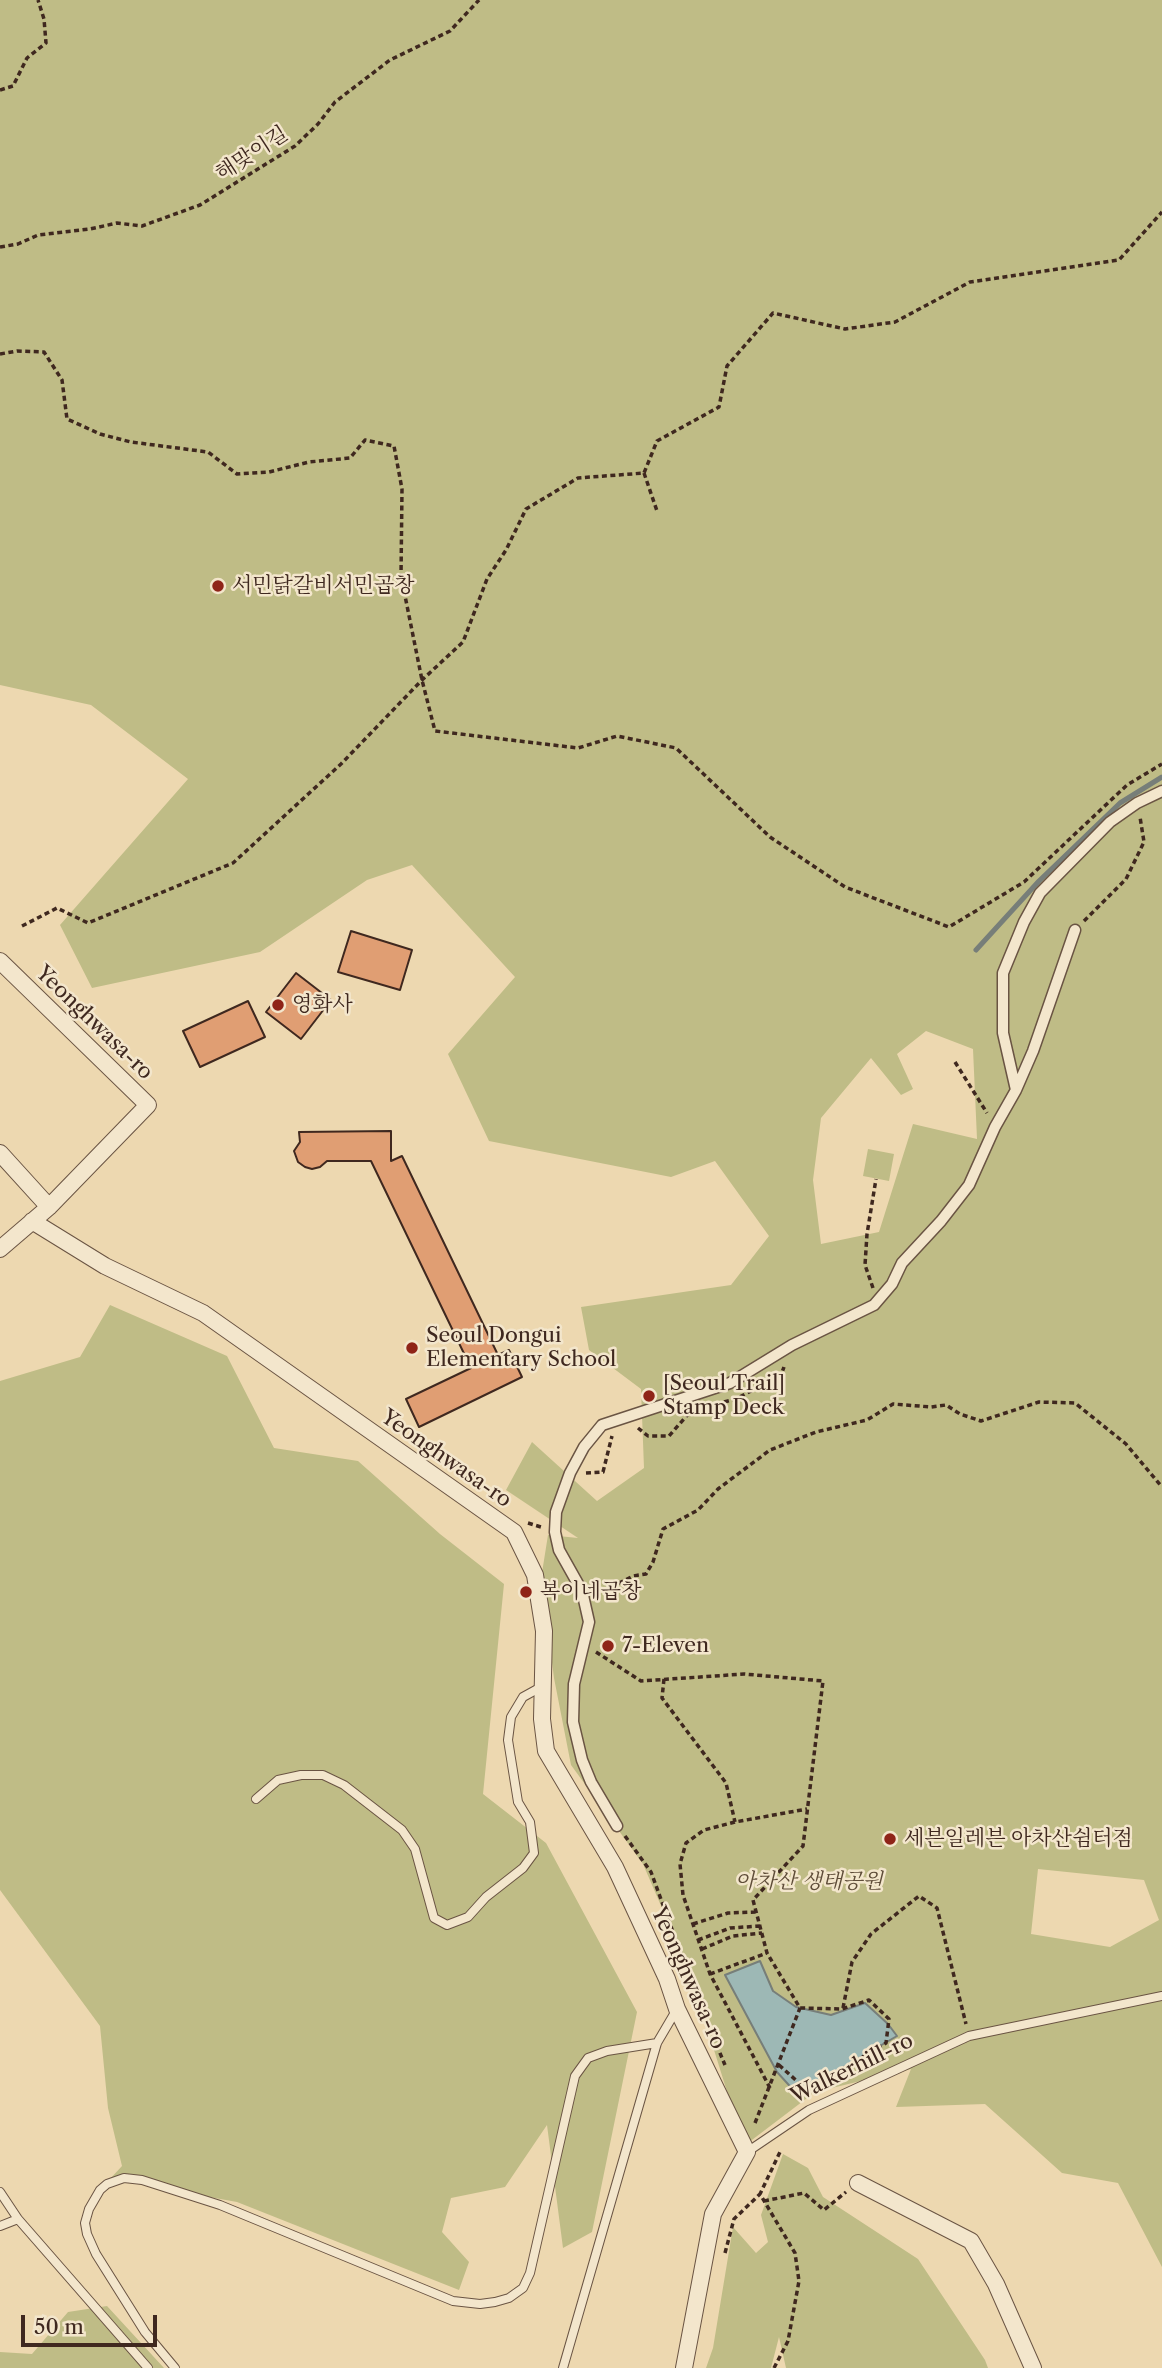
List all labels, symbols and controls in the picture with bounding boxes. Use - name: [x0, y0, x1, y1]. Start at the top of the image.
- street label: 해맞이길: [211, 121, 293, 187]
- place label: 서민닭갈비서민곱창: [232, 573, 415, 599]
- marker: 서민닭갈비서민곱창: [210, 578, 226, 594]
- street label: Yeonghwasa-ro: [30, 961, 158, 1085]
- place label: 영화사: [292, 992, 353, 1018]
- marker: 영화사: [270, 997, 286, 1013]
- place label: Seoul Dongui Elementary School: [426, 1323, 616, 1373]
- marker: Seoul Dongui Elementary School: [404, 1340, 420, 1356]
- place label: [Seoul Trail] Stamp Deck: [663, 1371, 785, 1421]
- marker: [Seoul Trail] Stamp Deck: [641, 1388, 657, 1404]
- street label: Yeonghwasa-ro: [376, 1405, 516, 1513]
- place label: 복이네곱창: [540, 1579, 641, 1605]
- marker: 복이네곱창: [518, 1584, 534, 1600]
- place label: 7-Eleven: [622, 1633, 709, 1659]
- marker: 7-Eleven: [600, 1638, 616, 1654]
- place label: 세븐일레븐 아차산쉼터점: [904, 1826, 1133, 1852]
- marker: 세븐일레븐 아차산쉼터점: [882, 1831, 898, 1847]
- park label: 아차산 생태공원: [735, 1869, 883, 1895]
- street label: Yeonghwasa-ro: [645, 1903, 731, 2053]
- street label: Walkerhill-ro: [787, 2028, 917, 2110]
- scale bar: [24, 2302, 161, 2346]
- text: 50 m: [34, 2314, 84, 2339]

